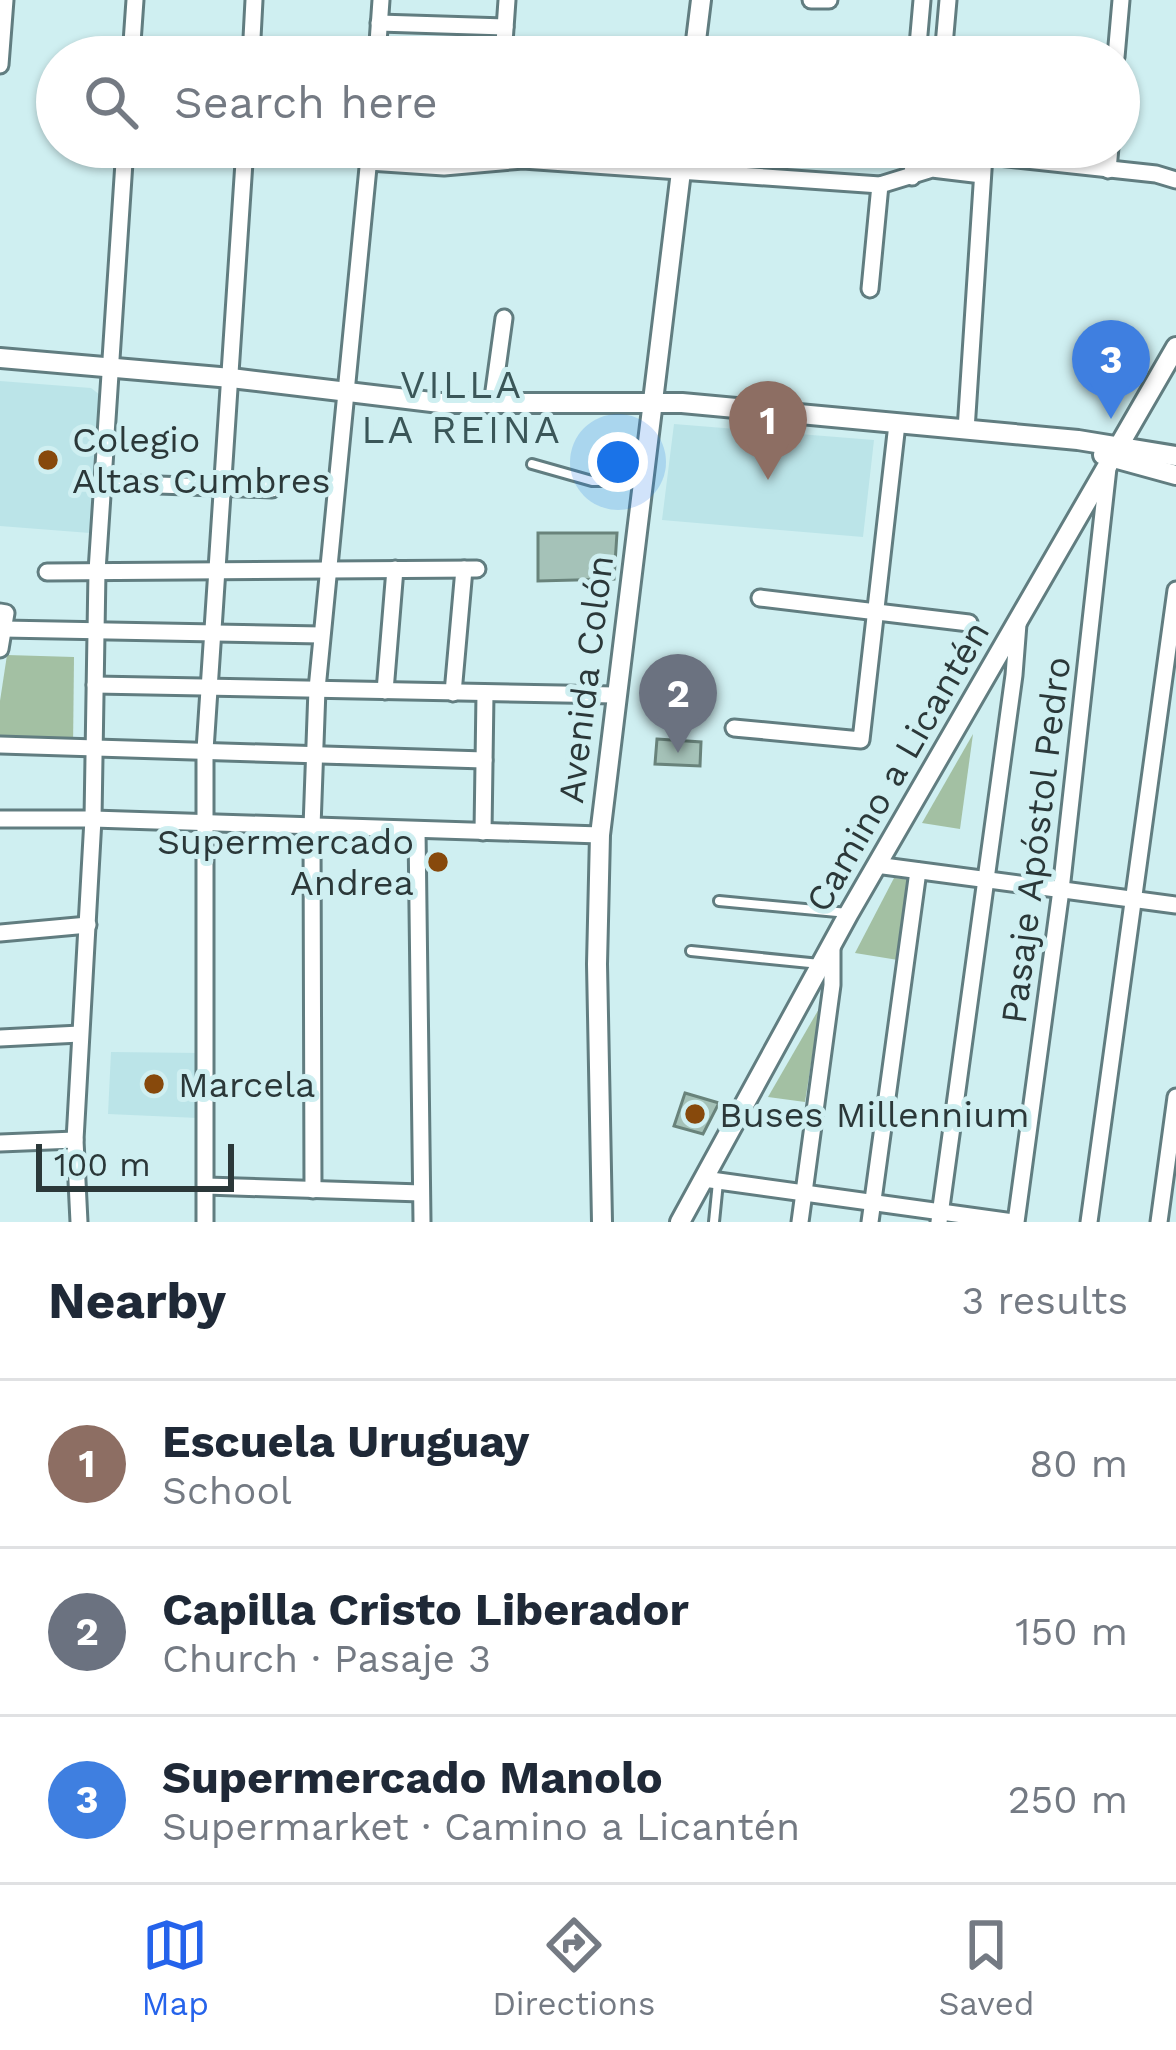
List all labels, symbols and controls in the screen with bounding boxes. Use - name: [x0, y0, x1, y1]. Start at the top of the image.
- search box: [36, 36, 1140, 168]
- icon: search: [78, 69, 144, 135]
- text: Search here: [174, 76, 438, 129]
- pin: 3: [1072, 320, 1150, 419]
- district label: VILLA LA REINA: [361, 362, 563, 452]
- pin: 1: [729, 381, 807, 480]
- place label: Colegio Altas Cumbres: [72, 419, 330, 502]
- your location: [588, 432, 648, 492]
- marker: Colegio Altas Cumbres: [35, 447, 61, 473]
- street label: Avenida Colón: [550, 553, 622, 806]
- street label: Camino a Licantén: [797, 614, 998, 919]
- pin: 2: [639, 654, 717, 753]
- street label: Pasaje Apóstol Pedro: [993, 654, 1079, 1026]
- place label: Supermercado Andrea: [157, 821, 414, 904]
- marker: Supermercado Andrea: [425, 849, 451, 875]
- place label: Marcela: [178, 1064, 315, 1106]
- marker: Marcela: [141, 1071, 167, 1097]
- place label: Buses Millennium: [719, 1094, 1030, 1136]
- marker: Buses Millennium: [682, 1101, 708, 1127]
- scale bar: [36, 1138, 234, 1191]
- text: 100 m: [54, 1145, 151, 1184]
- text: Nearby: [48, 1271, 226, 1330]
- text: 3 results: [962, 1278, 1128, 1323]
- text: Escuela Uruguay: [162, 1415, 529, 1468]
- text: 1: [79, 1441, 95, 1486]
- text: 80 m: [1029, 1441, 1128, 1486]
- text: School: [162, 1468, 292, 1513]
- text: Capilla Cristo Liberador: [162, 1583, 689, 1636]
- text: 2: [75, 1609, 99, 1654]
- text: 150 m: [1015, 1609, 1128, 1654]
- text: Church · Pasaje 3: [162, 1636, 491, 1681]
- text: Supermercado Manolo: [162, 1751, 663, 1804]
- text: 3: [75, 1777, 99, 1822]
- text: 250 m: [1008, 1777, 1128, 1822]
- text: Supermarket · Camino a Licantén: [162, 1804, 800, 1849]
- tab: Map: [142, 1912, 209, 2023]
- tab: Directions: [492, 1912, 655, 2023]
- tab: Saved: [939, 1912, 1034, 2023]

